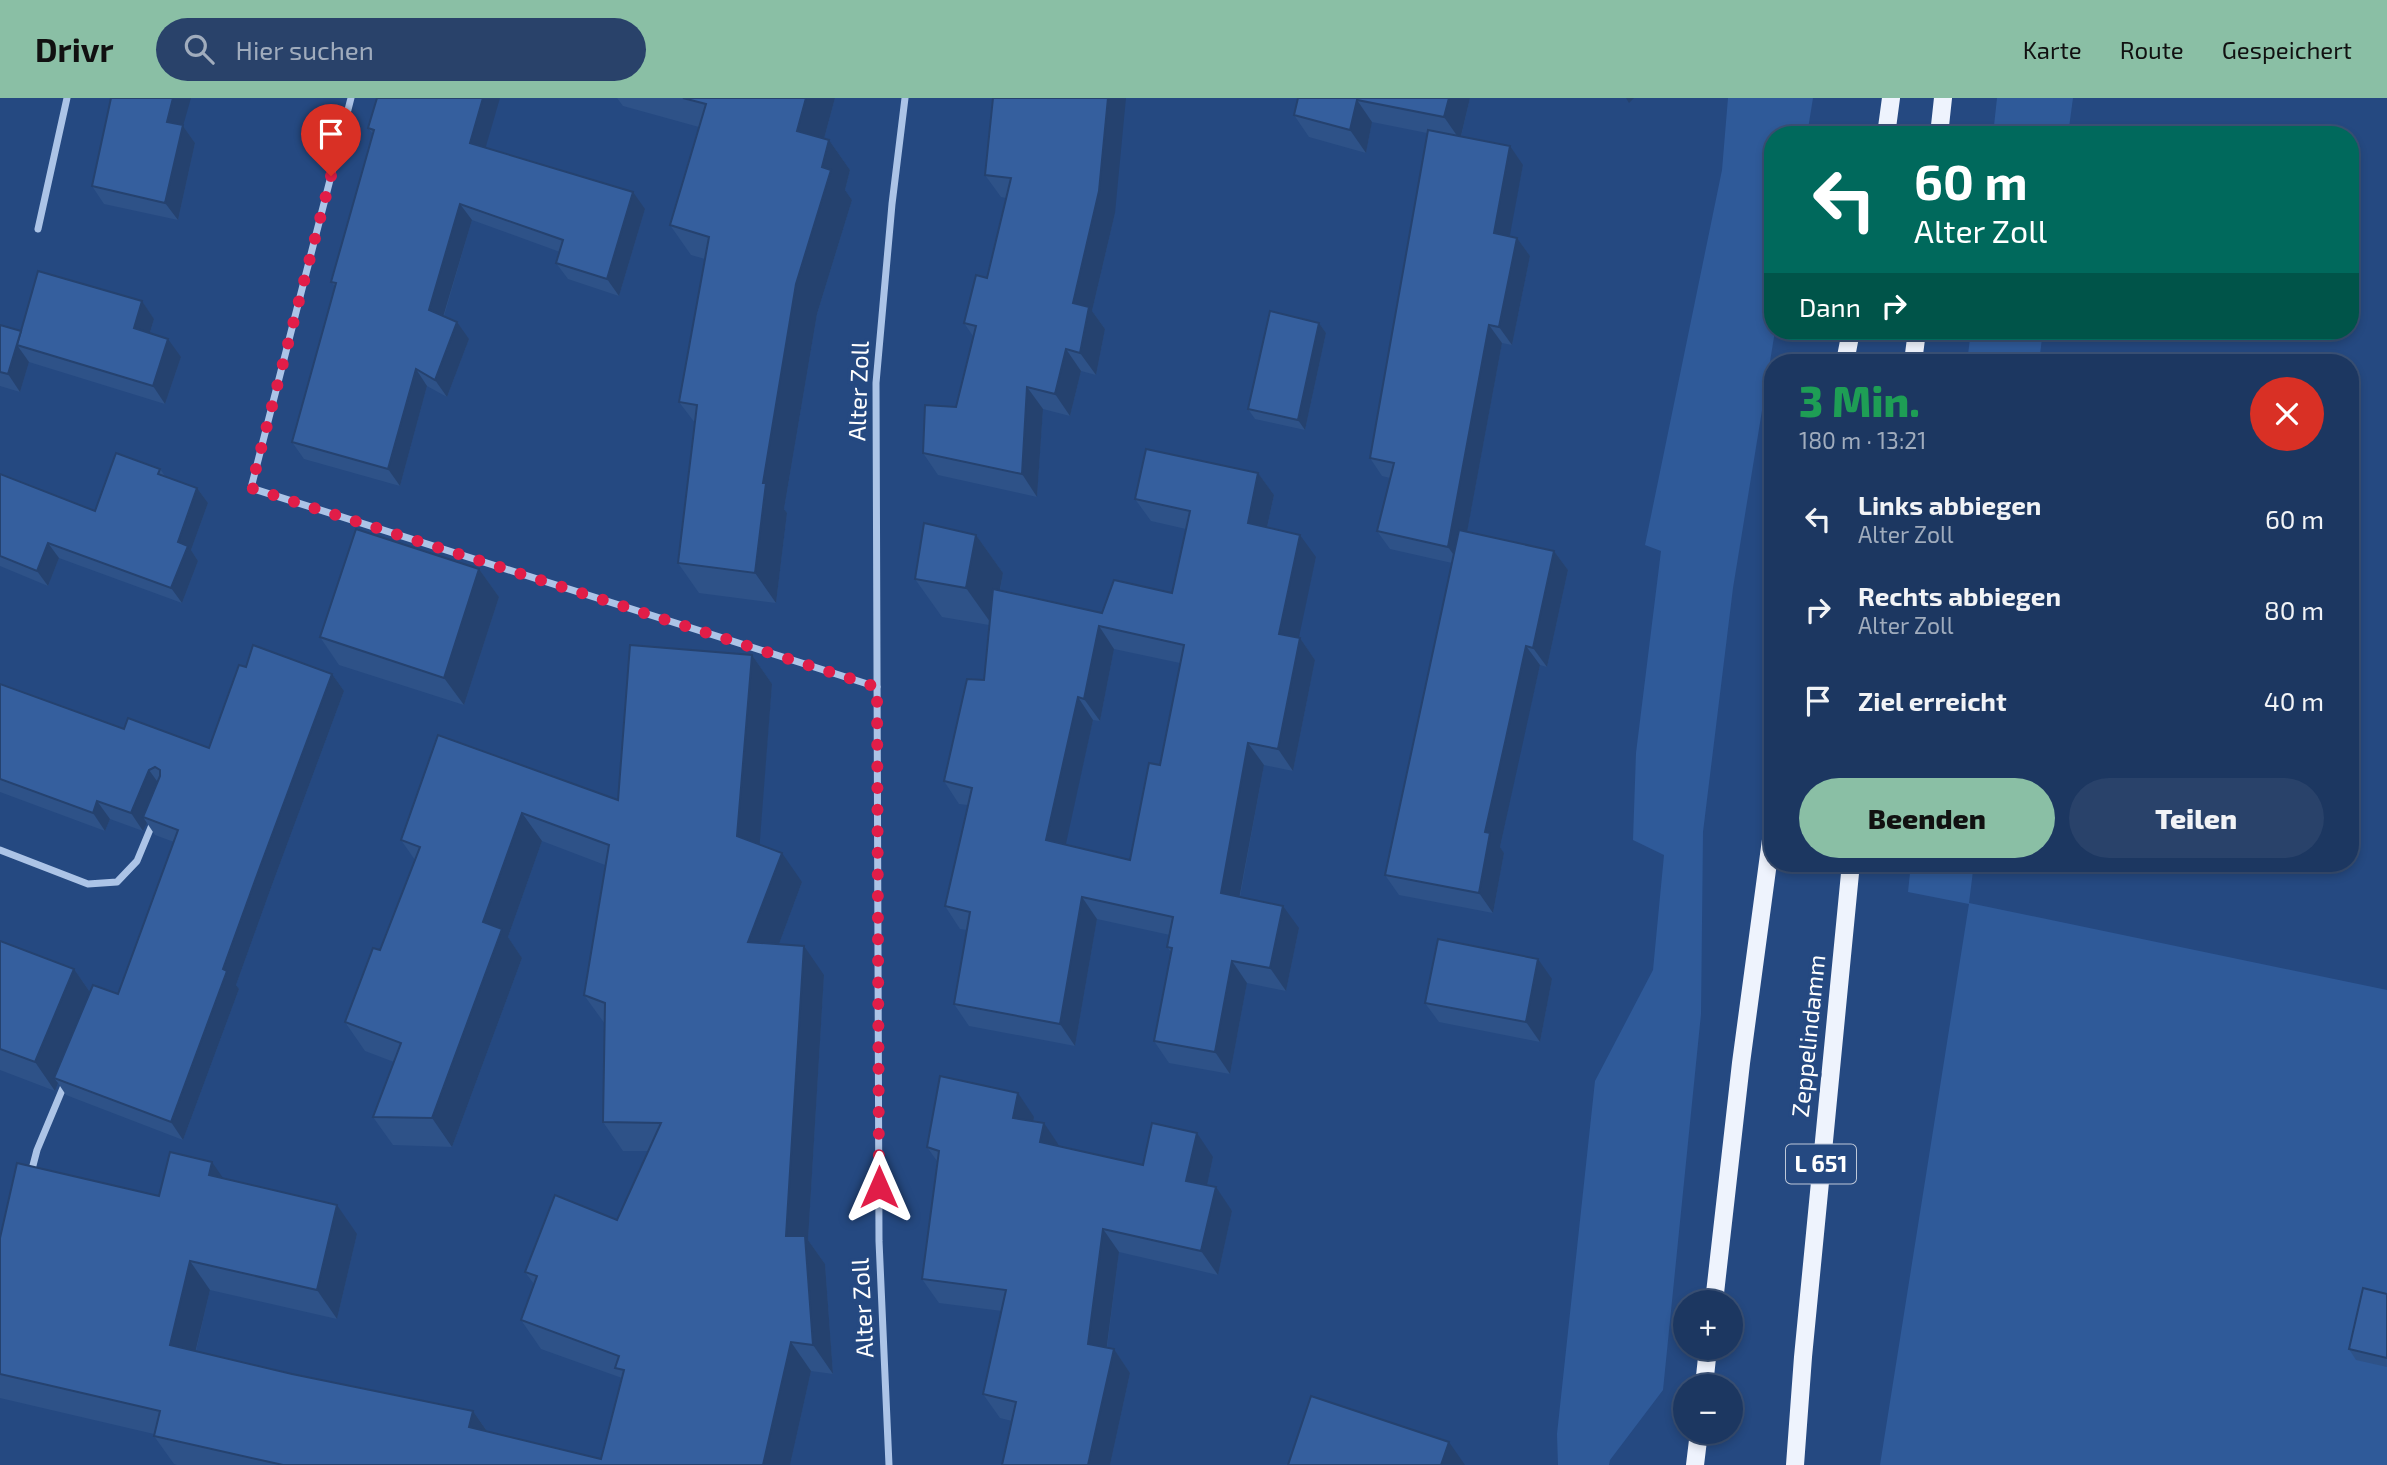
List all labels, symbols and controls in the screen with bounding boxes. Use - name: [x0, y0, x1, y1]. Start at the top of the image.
- search box: [156, 18, 646, 81]
- text: Drivr: [35, 29, 114, 69]
- icon: search: [180, 30, 218, 68]
- text: Hier suchen: [236, 34, 374, 65]
- text: Karte: [2023, 35, 2082, 64]
- text: Route: [2120, 35, 2184, 64]
- text: Gespeichert: [2222, 35, 2352, 64]
- pin: [301, 104, 361, 176]
- icon: arrive: [312, 115, 350, 153]
- text: 60 m: [1914, 151, 2028, 210]
- icon: left: [1799, 154, 1890, 245]
- text: Alter Zoll: [1914, 211, 2047, 249]
- icon: right: [1875, 287, 1913, 325]
- text: Dann: [1799, 291, 1861, 322]
- street label: Alter Zoll: [841, 341, 874, 441]
- text: 3 Min.: [1799, 375, 1920, 425]
- button: close: [2250, 377, 2324, 451]
- text: 180 m · 13:21: [1799, 426, 1926, 454]
- text: Links abbiegen: [1858, 489, 2042, 520]
- icon: left: [1799, 500, 1837, 538]
- text: 60 m: [2265, 503, 2324, 534]
- text: Alter Zoll: [1858, 520, 1954, 548]
- text: Rechts abbiegen: [1858, 580, 2061, 611]
- icon: right: [1799, 591, 1837, 629]
- text: 80 m: [2264, 594, 2324, 625]
- text: Alter Zoll: [1858, 611, 1954, 639]
- icon: arrive: [1799, 682, 1837, 720]
- text: Ziel erreicht: [1858, 685, 2007, 716]
- text: 40 m: [2264, 685, 2324, 716]
- button: Beenden: [1799, 778, 2055, 858]
- button: Teilen: [2069, 778, 2324, 858]
- street label: Zeppelindamm: [1785, 953, 1830, 1119]
- road number: L 651: [1786, 1144, 1856, 1184]
- position arrow: [842, 1150, 916, 1224]
- street label: Alter Zoll: [844, 1257, 879, 1359]
- map controls: [1673, 1290, 1743, 1444]
- button: +: [1673, 1290, 1743, 1360]
- button: −: [1673, 1374, 1743, 1444]

